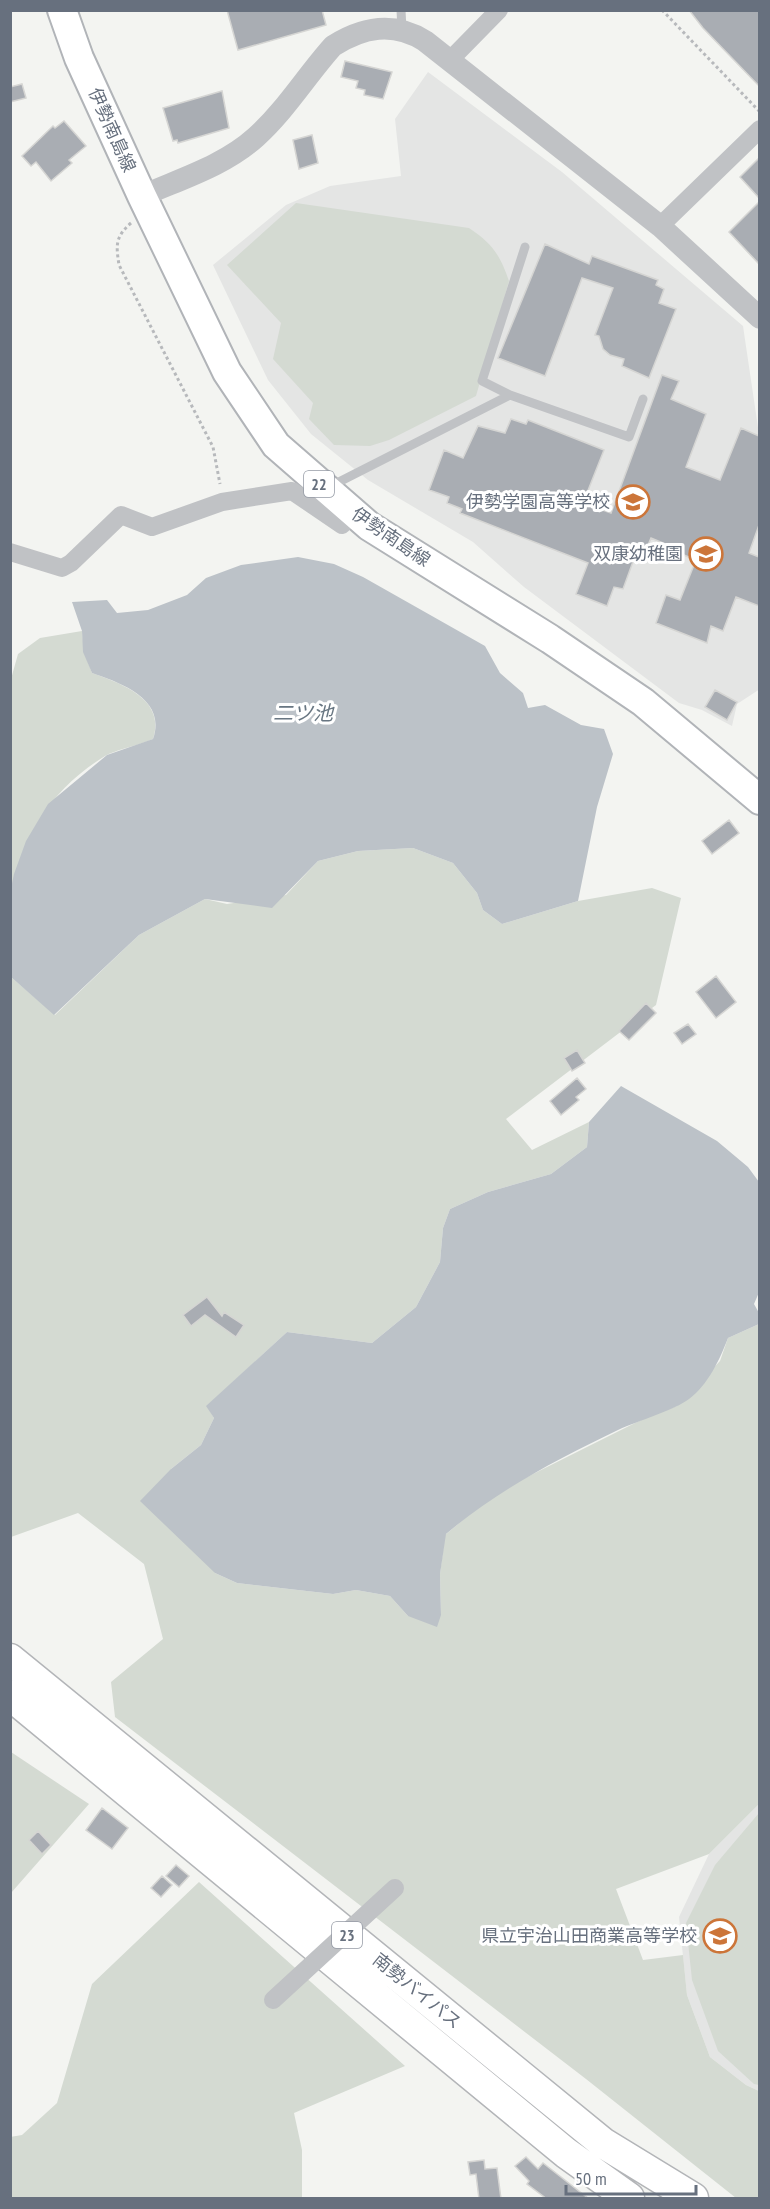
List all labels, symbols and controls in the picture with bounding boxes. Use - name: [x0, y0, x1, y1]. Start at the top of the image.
- street label: 伊勢南島線: [84, 84, 141, 176]
- road number: 22: [304, 471, 334, 497]
- school or university icon: 伊勢学園高等学校: [615, 484, 651, 520]
- place label: 伊勢学園高等学校: [466, 490, 610, 513]
- street label: 伊勢南島線: [348, 502, 435, 571]
- school or university icon: 双康幼稚園: [688, 536, 724, 572]
- place label: 双康幼稚園: [593, 542, 683, 565]
- water label: 二ツ池: [273, 700, 335, 726]
- school or university icon: 県立宇治山田商業高等学校: [702, 1918, 738, 1954]
- road number: 23: [332, 1922, 362, 1948]
- place label: 県立宇治山田商業高等学校: [481, 1924, 697, 1947]
- street label: 南勢バイパス: [368, 1948, 466, 2033]
- scale bar: [566, 2158, 696, 2196]
- text: 50 m: [575, 2167, 607, 2190]

